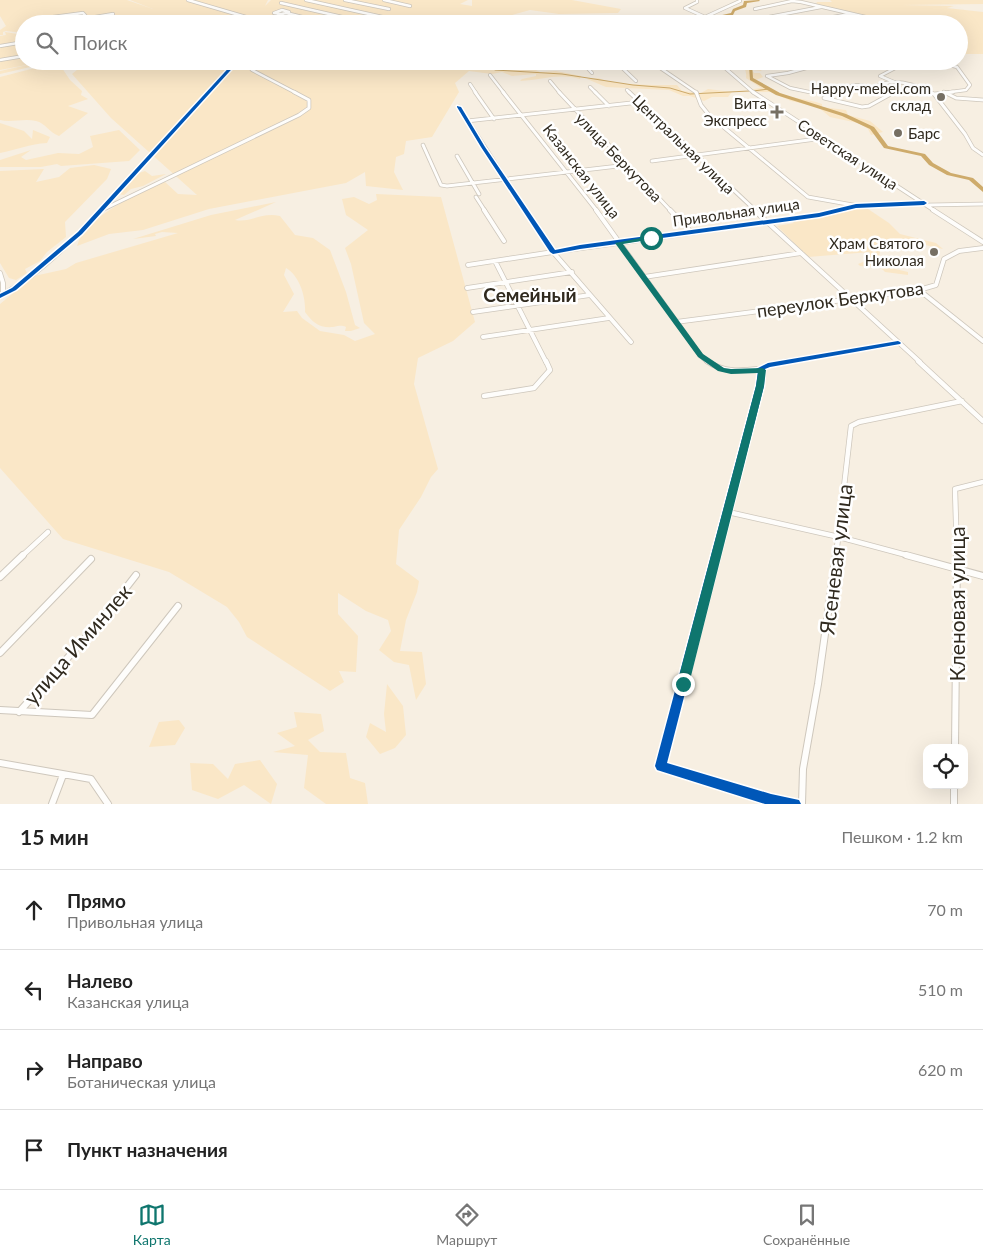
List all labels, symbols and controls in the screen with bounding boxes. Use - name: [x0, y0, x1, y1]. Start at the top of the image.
- search box: [15, 15, 968, 70]
- icon: search: [33, 29, 61, 57]
- text: Поиск: [73, 31, 127, 54]
- place label: Happy-mebel.com склад: [811, 79, 931, 114]
- street label: Центральная улица: [629, 91, 739, 197]
- marker: Happy-mebel.com склад: [935, 91, 947, 103]
- place label: Вита Экспресс: [703, 94, 767, 129]
- marker: Вита Экспресс: [771, 106, 783, 118]
- street label: улица Беркутова: [572, 109, 666, 205]
- street label: Советская улица: [795, 115, 901, 193]
- street label: Казанская улица: [540, 120, 624, 222]
- place label: Барс: [908, 124, 940, 142]
- marker: Барс: [892, 127, 904, 139]
- street label: Привольная улица: [671, 194, 801, 230]
- route start: [640, 227, 663, 250]
- place label: Храм Святого Николая: [829, 234, 924, 269]
- marker: Храм Святого Николая: [928, 246, 940, 258]
- street label: переулок Беркутова: [755, 276, 925, 322]
- district label: Семейный: [483, 283, 577, 306]
- street label: Ясеневая улица: [813, 482, 857, 637]
- street label: Кленовая улица: [944, 526, 969, 682]
- street label: улица Иминлек: [18, 579, 136, 709]
- route end: [672, 673, 695, 696]
- map controls: [923, 744, 968, 789]
- button: locate: [923, 744, 968, 789]
- text: 15 мин: [20, 824, 89, 849]
- text: Пешком · 1.2 km: [841, 827, 963, 846]
- text: Прямо: [67, 889, 126, 912]
- icon: ahead: [20, 896, 48, 924]
- text: 70 m: [927, 900, 963, 919]
- text: Привольная улица: [67, 912, 203, 931]
- text: Налево: [67, 969, 133, 992]
- icon: left: [20, 976, 48, 1004]
- text: 510 m: [918, 980, 963, 999]
- text: Казанская улица: [67, 992, 189, 1011]
- text: Направо: [67, 1049, 143, 1072]
- icon: right: [20, 1056, 48, 1084]
- text: 620 m: [918, 1060, 963, 1079]
- text: Ботаническая улица: [67, 1072, 216, 1091]
- icon: arrive: [20, 1136, 48, 1164]
- text: Пункт назначения: [67, 1138, 228, 1161]
- tab: Карта: [133, 1201, 171, 1248]
- tab: Маршрут: [436, 1201, 497, 1248]
- tab: Сохранённые: [763, 1201, 850, 1248]

